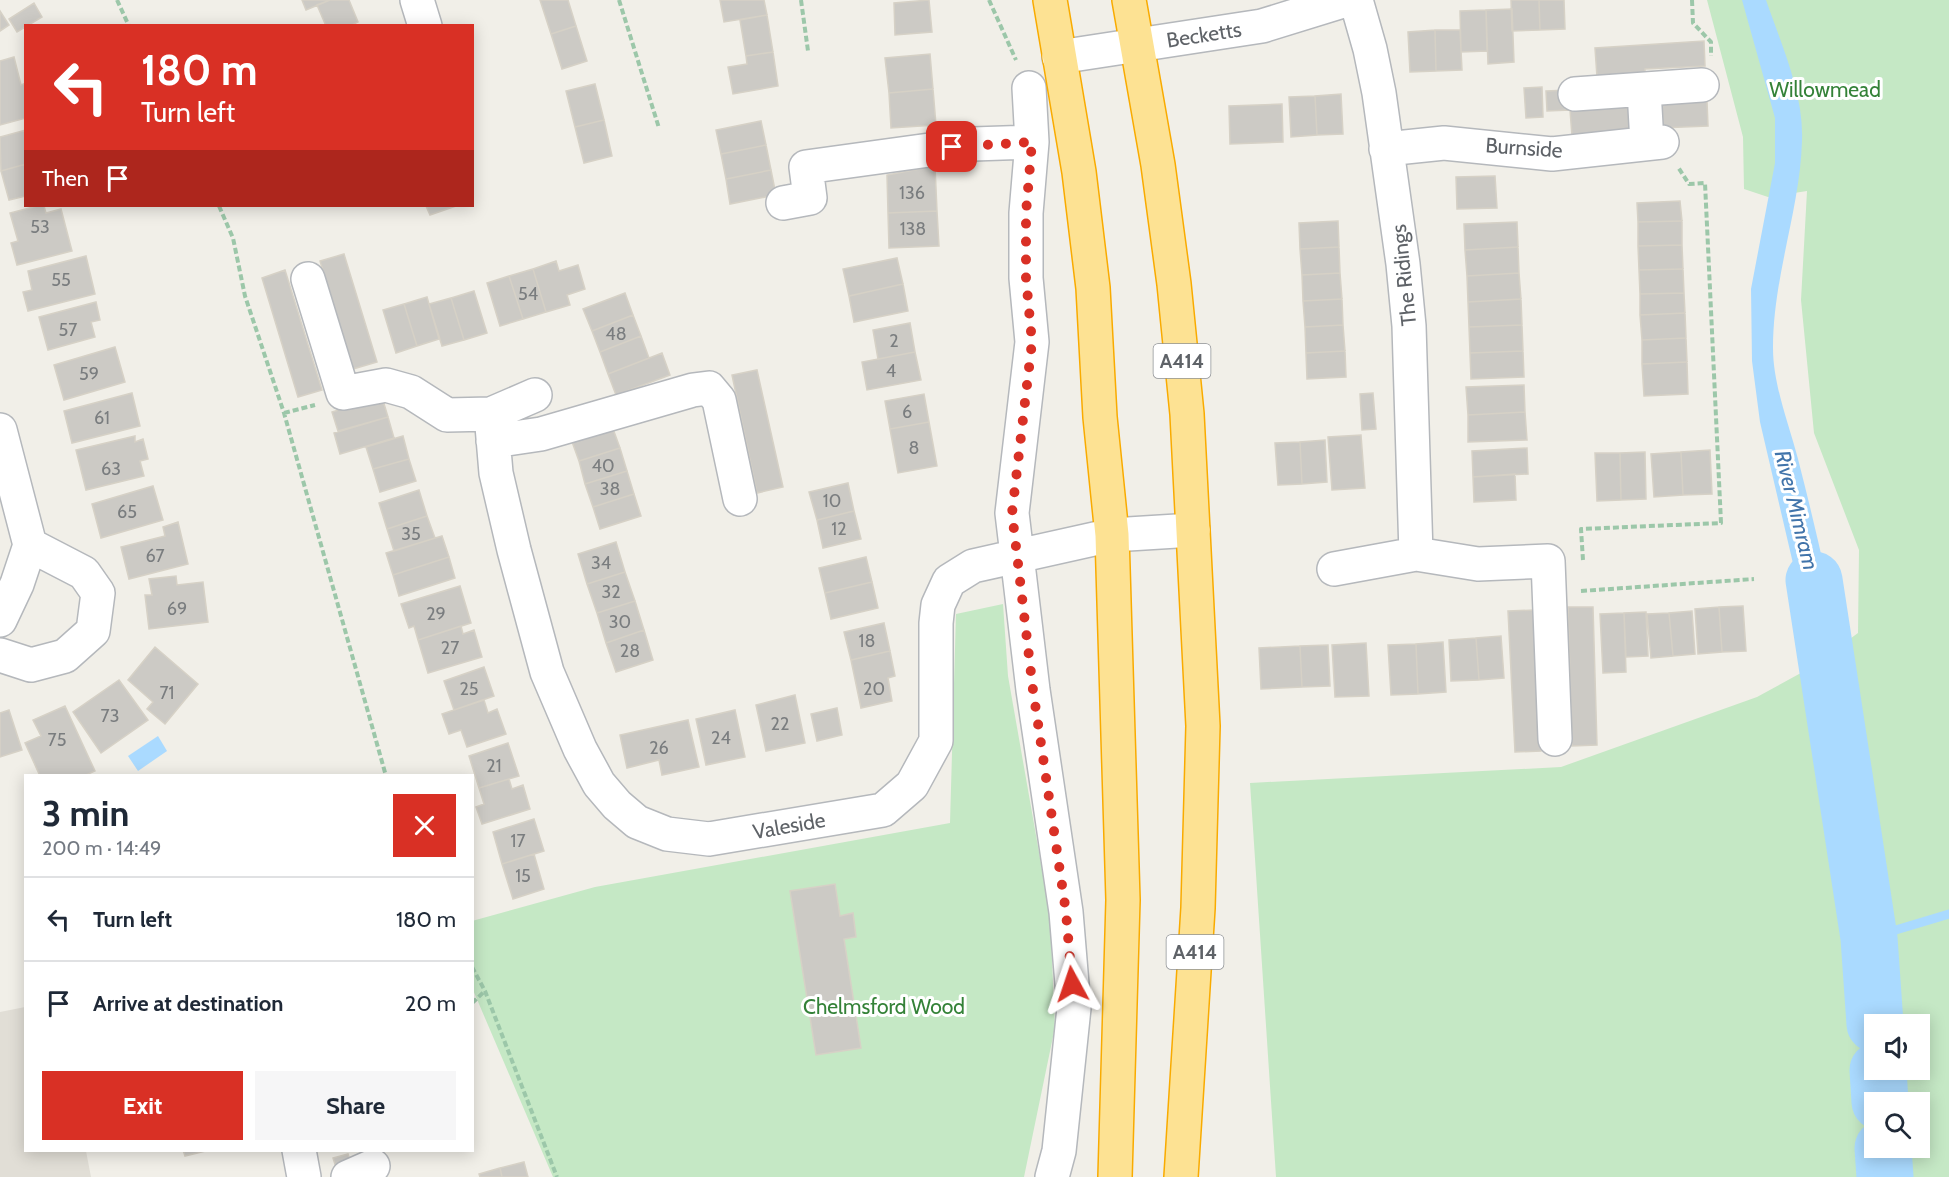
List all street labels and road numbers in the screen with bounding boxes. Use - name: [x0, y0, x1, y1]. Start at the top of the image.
- street label: Becketts: [1165, 16, 1243, 53]
- street label: Burnside: [1485, 132, 1564, 163]
- street label: The Ridings: [1386, 223, 1421, 327]
- road number: A414: [1154, 344, 1210, 378]
- street label: Valeside: [751, 807, 827, 844]
- road number: A414: [1166, 935, 1224, 969]

